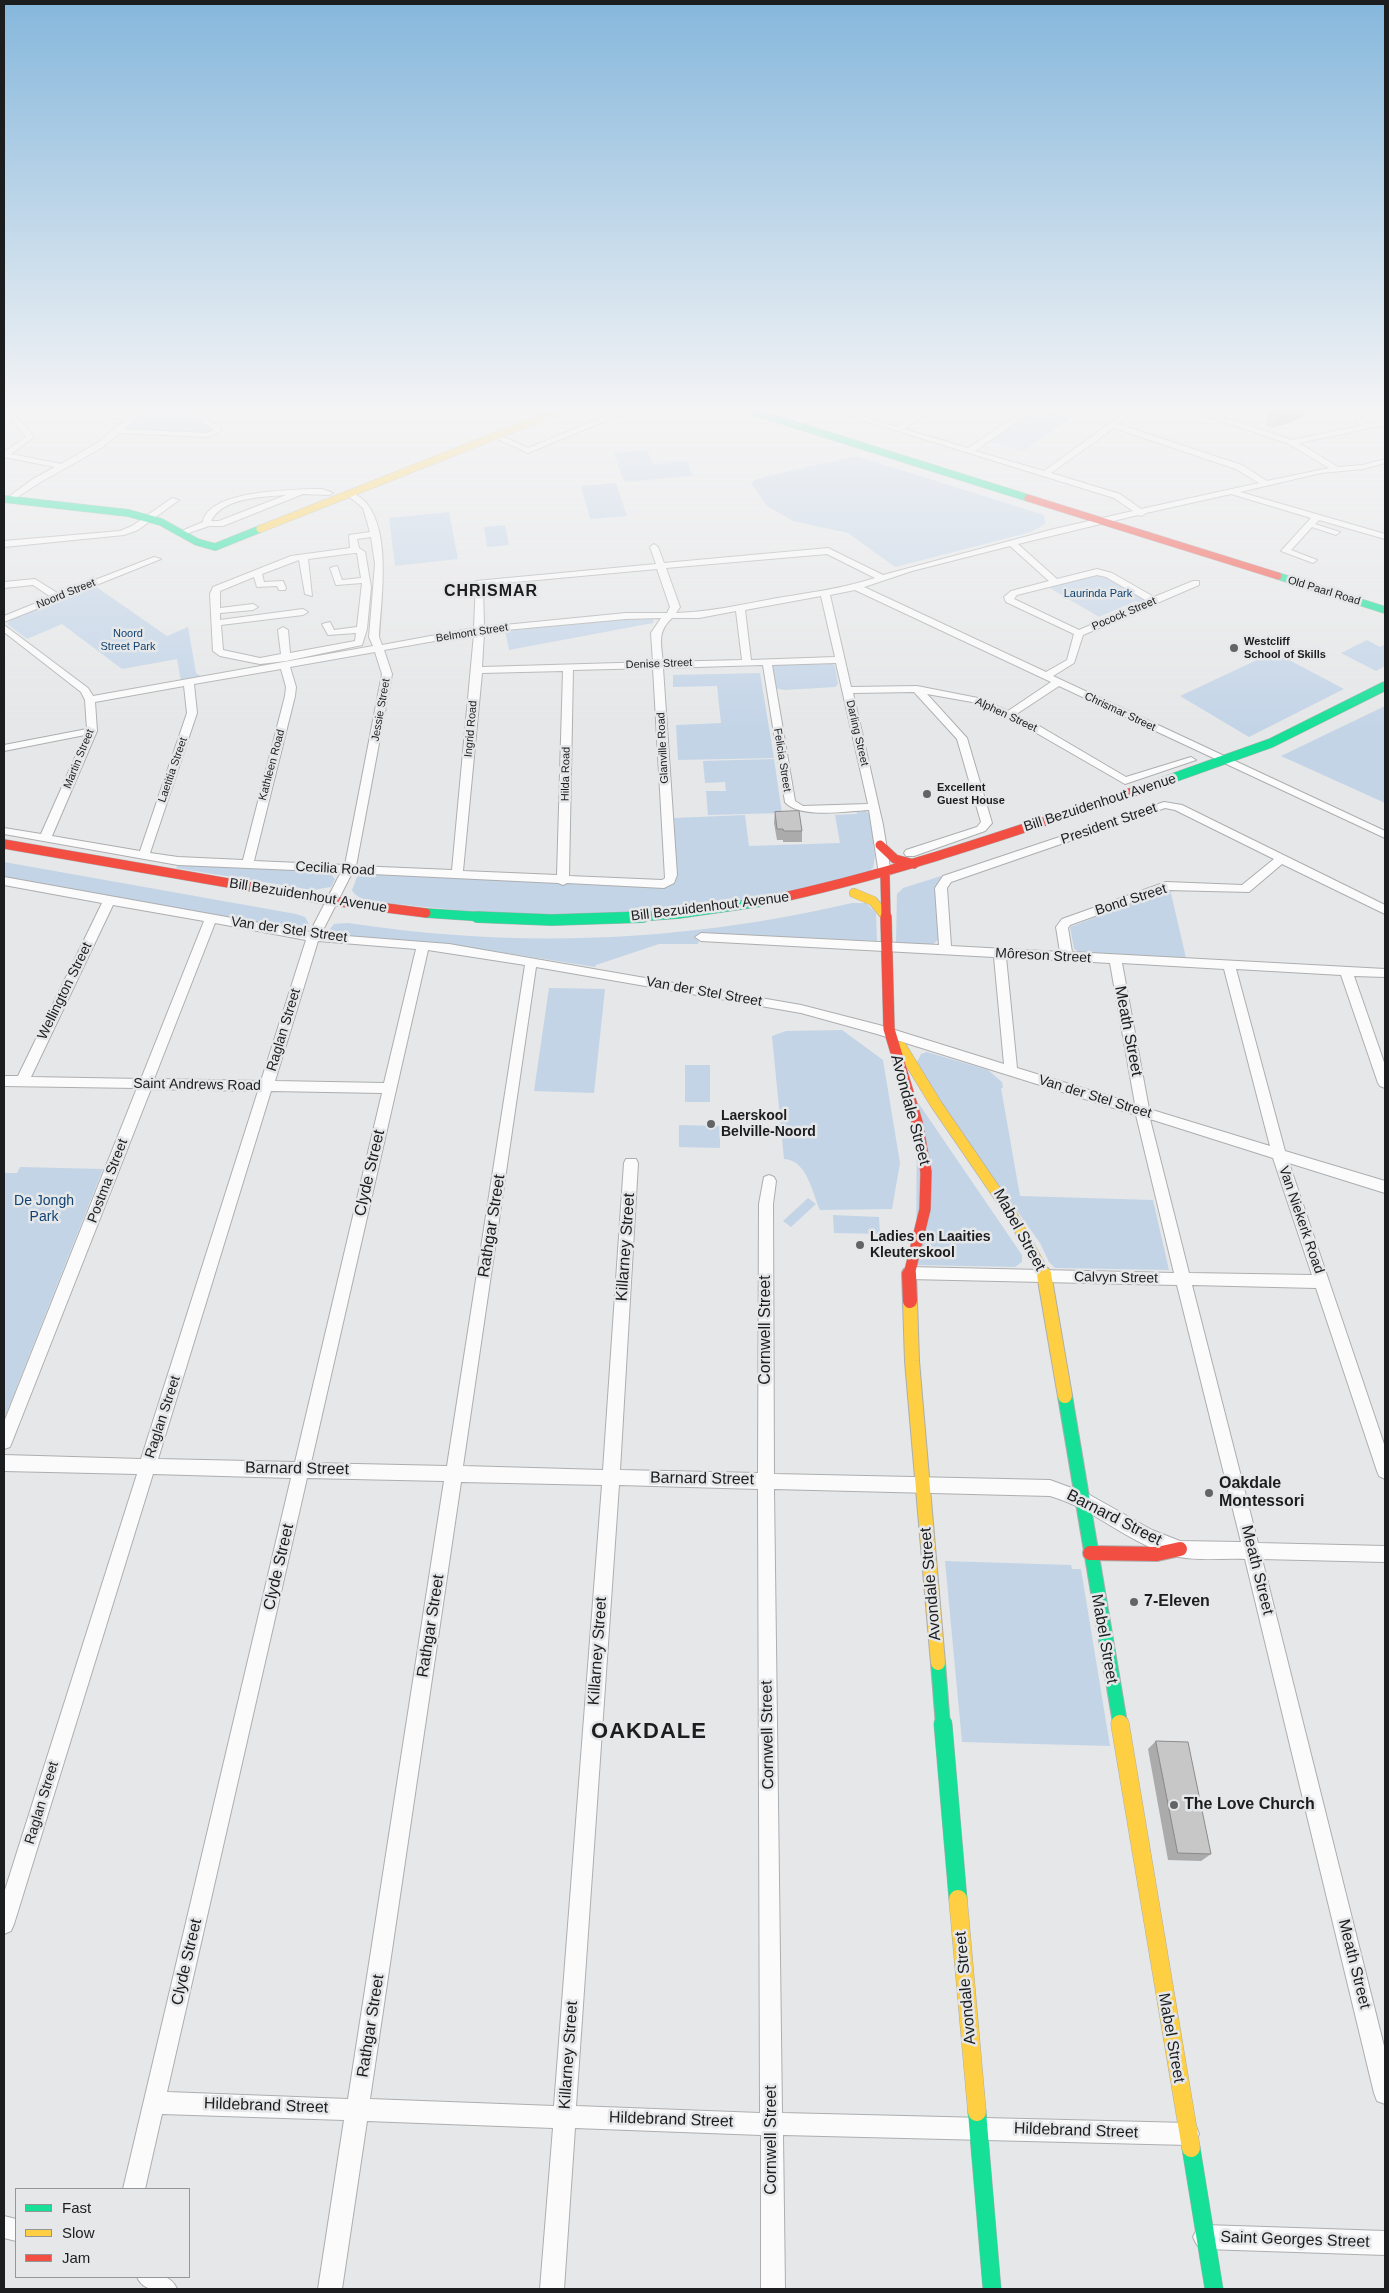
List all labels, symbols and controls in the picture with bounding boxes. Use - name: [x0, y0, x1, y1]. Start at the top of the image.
- street label: Old Paarl Road: [1286, 574, 1362, 608]
- street label: Noord Street: [35, 576, 97, 612]
- district label: CHRISMAR: [443, 582, 539, 602]
- park label: Laurinda Park: [1064, 587, 1132, 601]
- street label: Pocock Street: [1090, 595, 1158, 633]
- street label: Belmont Street: [435, 621, 509, 645]
- park label: Noord Street Park: [100, 627, 156, 653]
- place label: Westcliff School of Skills: [1244, 635, 1326, 661]
- marker: Westcliff School of Skills: [1228, 642, 1240, 654]
- street label: Denise Street: [625, 656, 693, 672]
- street label: Jessie Street: [369, 678, 393, 742]
- street label: Chrismar Street: [1082, 690, 1158, 734]
- street label: Alphen Street: [973, 695, 1039, 735]
- street label: Darling Street: [843, 699, 871, 767]
- street label: Ingrid Road: [462, 700, 480, 758]
- street label: Glanville Road: [655, 712, 671, 784]
- street label: Martin Street: [61, 727, 97, 791]
- street label: Felicia Street: [770, 727, 794, 793]
- street label: Kathleen Road: [256, 728, 288, 802]
- street label: Laetitia Street: [156, 736, 190, 804]
- street label: Hilda Road: [559, 747, 573, 801]
- street label: Bill Bezuidenhout Avenue: [1022, 770, 1178, 836]
- place label: Excellent Guest House: [937, 781, 1005, 807]
- marker: Excellent Guest House: [921, 788, 933, 800]
- street label: President Street: [1059, 800, 1159, 848]
- street label: Cecilia Road: [295, 859, 375, 879]
- street label: Bill Bezuidenhout Avenue: [228, 875, 388, 917]
- street label: Bond Street: [1093, 881, 1169, 919]
- street label: Bill Bezuidenhout Avenue: [630, 889, 790, 925]
- street label: Van der Stel Street: [230, 914, 348, 946]
- street label: Wellington Street: [34, 940, 96, 1042]
- street label: Môreson Street: [995, 945, 1091, 967]
- street label: Van der Stel Street: [645, 974, 763, 1010]
- street label: Meath Street: [1110, 984, 1146, 1078]
- street label: Raglan Street: [263, 987, 305, 1073]
- street label: Avondale Street: [886, 1053, 934, 1167]
- street label: Van der Stel Street: [1036, 1072, 1154, 1122]
- street label: Saint Andrews Road: [133, 1075, 261, 1095]
- place label: Laerskool Belville-Noord: [721, 1108, 816, 1140]
- marker: Laerskool Belville-Noord: [705, 1118, 717, 1130]
- street label: Clyde Street: [351, 1128, 389, 1218]
- street label: Postma Street: [84, 1137, 132, 1225]
- street label: Van Niekerk Road: [1275, 1164, 1327, 1276]
- street label: Rathgar Street: [474, 1173, 510, 1279]
- street label: Mabel Street: [989, 1186, 1049, 1274]
- street label: Killarney Street: [613, 1192, 639, 1302]
- park label: De Jongh Park: [14, 1193, 74, 1226]
- place label: Ladies en Laaities Kleuterskool: [870, 1229, 991, 1262]
- marker: Ladies en Laaities Kleuterskool: [854, 1239, 866, 1251]
- street label: Calvyn Street: [1074, 1269, 1158, 1287]
- street label: Cornwell Street: [756, 1275, 776, 1385]
- street label: Raglan Street: [142, 1374, 184, 1460]
- street label: Barnard Street: [245, 1458, 349, 1480]
- street label: Barnard Street: [650, 1468, 754, 1490]
- place label: Oakdale Montessori: [1219, 1474, 1304, 1512]
- street label: Barnard Street: [1063, 1486, 1165, 1550]
- marker: Oakdale Montessori: [1203, 1487, 1215, 1499]
- street label: Clyde Street: [260, 1522, 298, 1612]
- street label: Meath Street: [1237, 1523, 1277, 1617]
- street label: Avondale Street: [916, 1527, 946, 1641]
- street label: Rathgar Street: [413, 1573, 449, 1679]
- place label: 7-Eleven: [1144, 1592, 1210, 1612]
- street label: Mabel Street: [1087, 1593, 1121, 1685]
- street label: Killarney Street: [585, 1596, 611, 1706]
- marker: 7-Eleven: [1128, 1596, 1140, 1608]
- street label: Cornwell Street: [757, 1680, 779, 1790]
- district label: OAKDALE: [590, 1719, 708, 1745]
- street label: Raglan Street: [21, 1760, 63, 1846]
- place label: The Love Church: [1184, 1795, 1315, 1815]
- marker: The Love Church: [1168, 1799, 1180, 1811]
- street label: Clyde Street: [168, 1917, 206, 2007]
- street label: Meath Street: [1334, 1917, 1374, 2011]
- street label: Avondale Street: [951, 1931, 981, 2045]
- street label: Rathgar Street: [353, 1973, 389, 2079]
- street label: Mabel Street: [1154, 1992, 1188, 2084]
- street label: Killarney Street: [556, 2000, 582, 2110]
- street label: Cornwell Street: [762, 2085, 782, 2195]
- street label: Hildebrand Street: [203, 2094, 329, 2118]
- street label: Hildebrand Street: [608, 2108, 734, 2132]
- street label: Hildebrand Street: [1013, 2119, 1139, 2143]
- legend: [15, 2188, 190, 2278]
- text: Fast: [62, 2199, 91, 2216]
- text: Slow: [62, 2224, 95, 2241]
- street label: Saint Georges Street: [1220, 2228, 1370, 2252]
- text: Jam: [62, 2249, 90, 2266]

